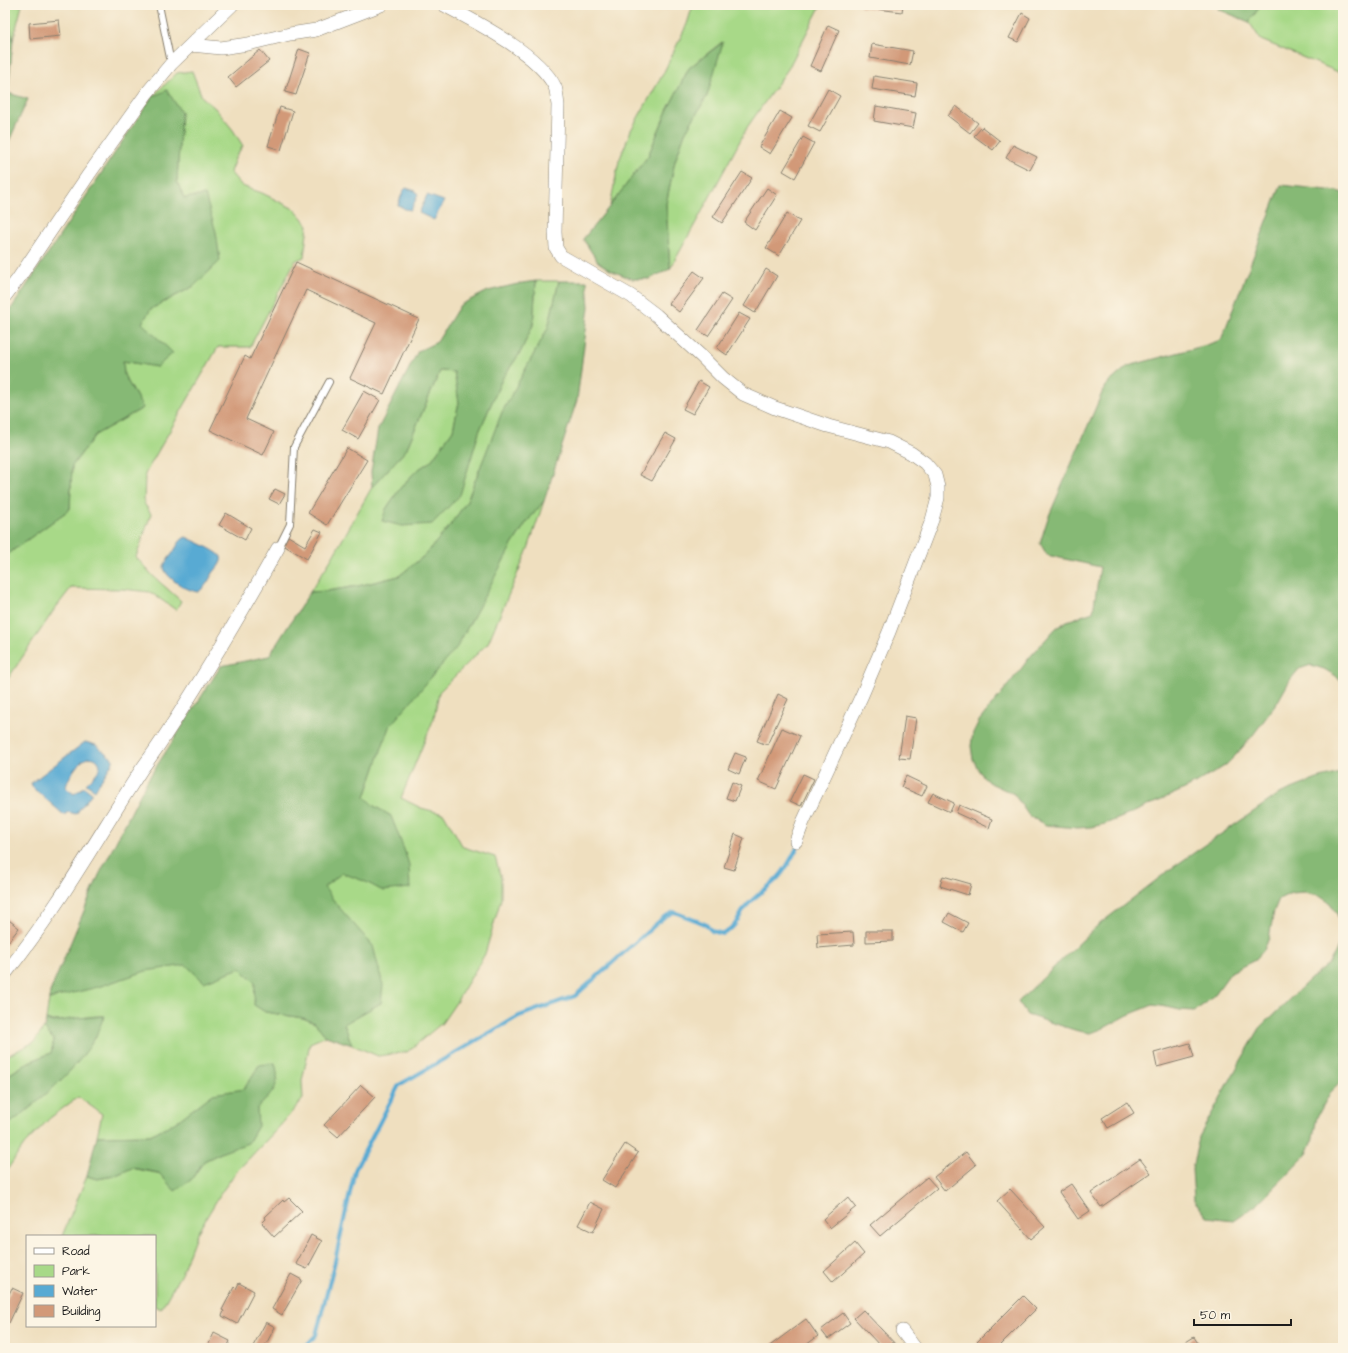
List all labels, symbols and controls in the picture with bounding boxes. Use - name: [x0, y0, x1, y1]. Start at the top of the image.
- legend: [26, 1235, 156, 1327]
- text: Road: [62, 1243, 90, 1260]
- text: Park: [62, 1263, 90, 1280]
- text: Water: [62, 1283, 98, 1300]
- scale bar: [1194, 1301, 1291, 1327]
- text: Building: [62, 1303, 100, 1321]
- text: 50 m: [1200, 1307, 1231, 1324]

